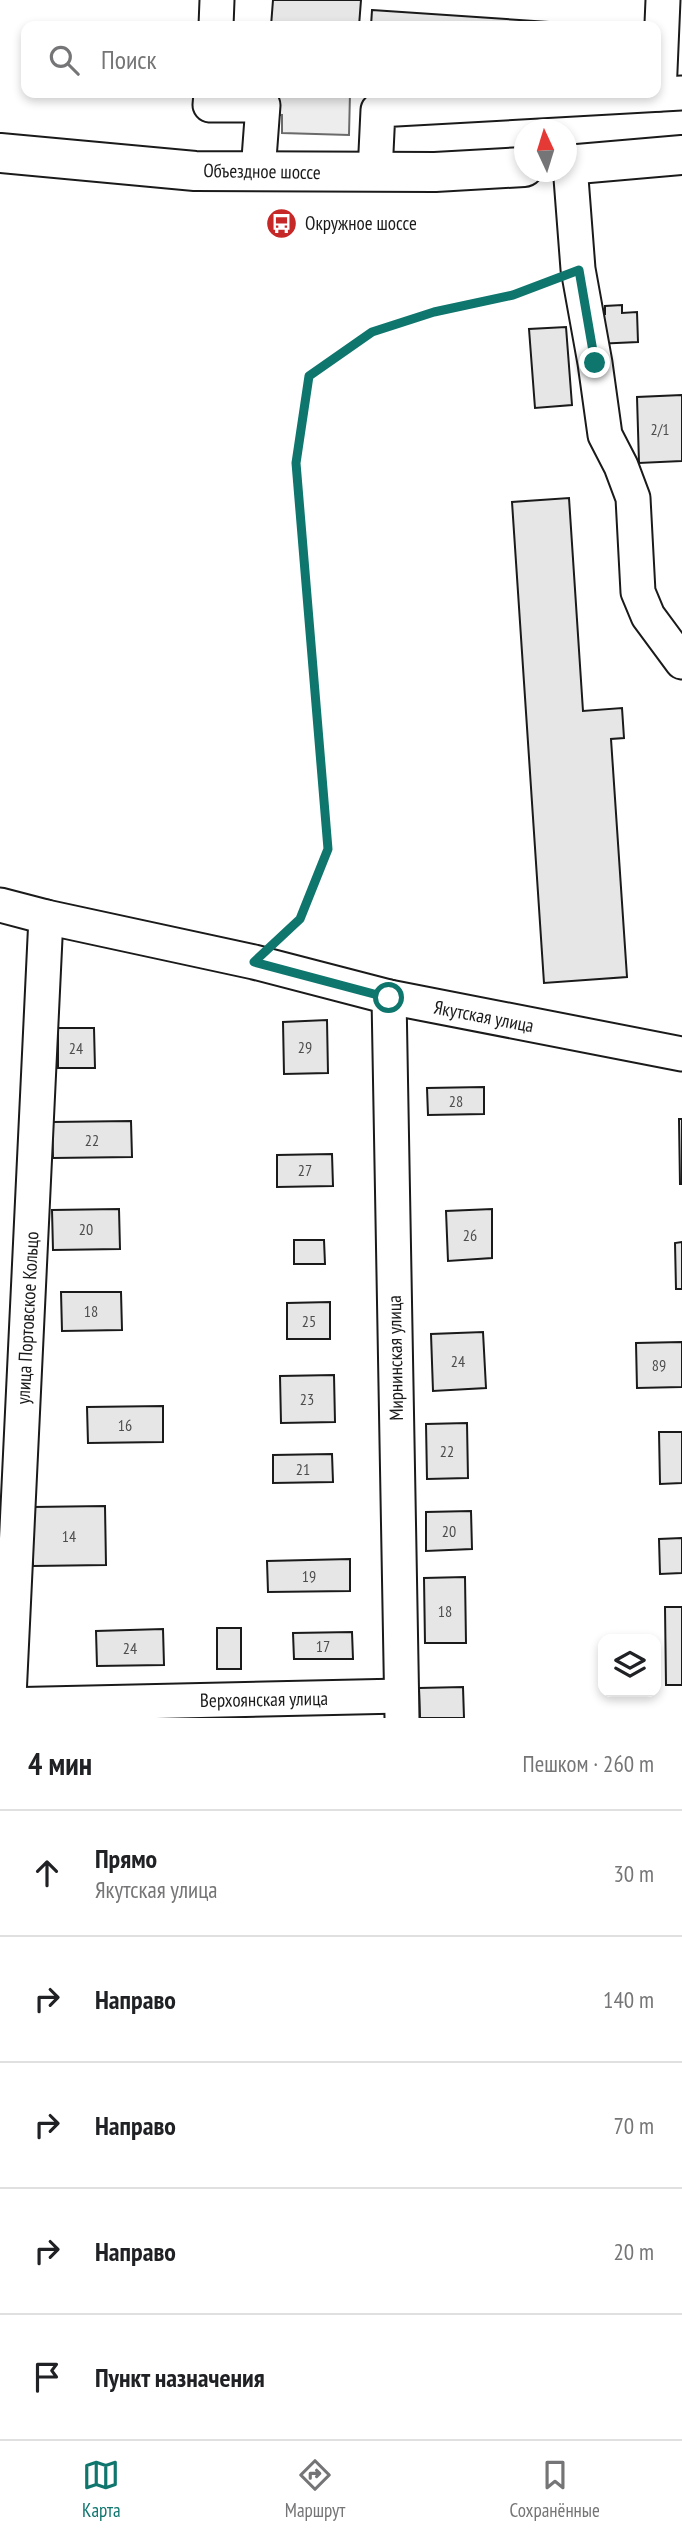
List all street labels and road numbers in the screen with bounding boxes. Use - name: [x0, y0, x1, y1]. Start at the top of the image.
- street label: Объездное шоссе: [203, 158, 321, 184]
- street label: Якутская улица: [432, 995, 536, 1037]
- street label: улица Портовское Кольцо: [10, 1231, 44, 1405]
- street label: Мирнинская улица: [382, 1295, 408, 1421]
- street label: Верхоянская улица: [200, 1686, 328, 1712]

